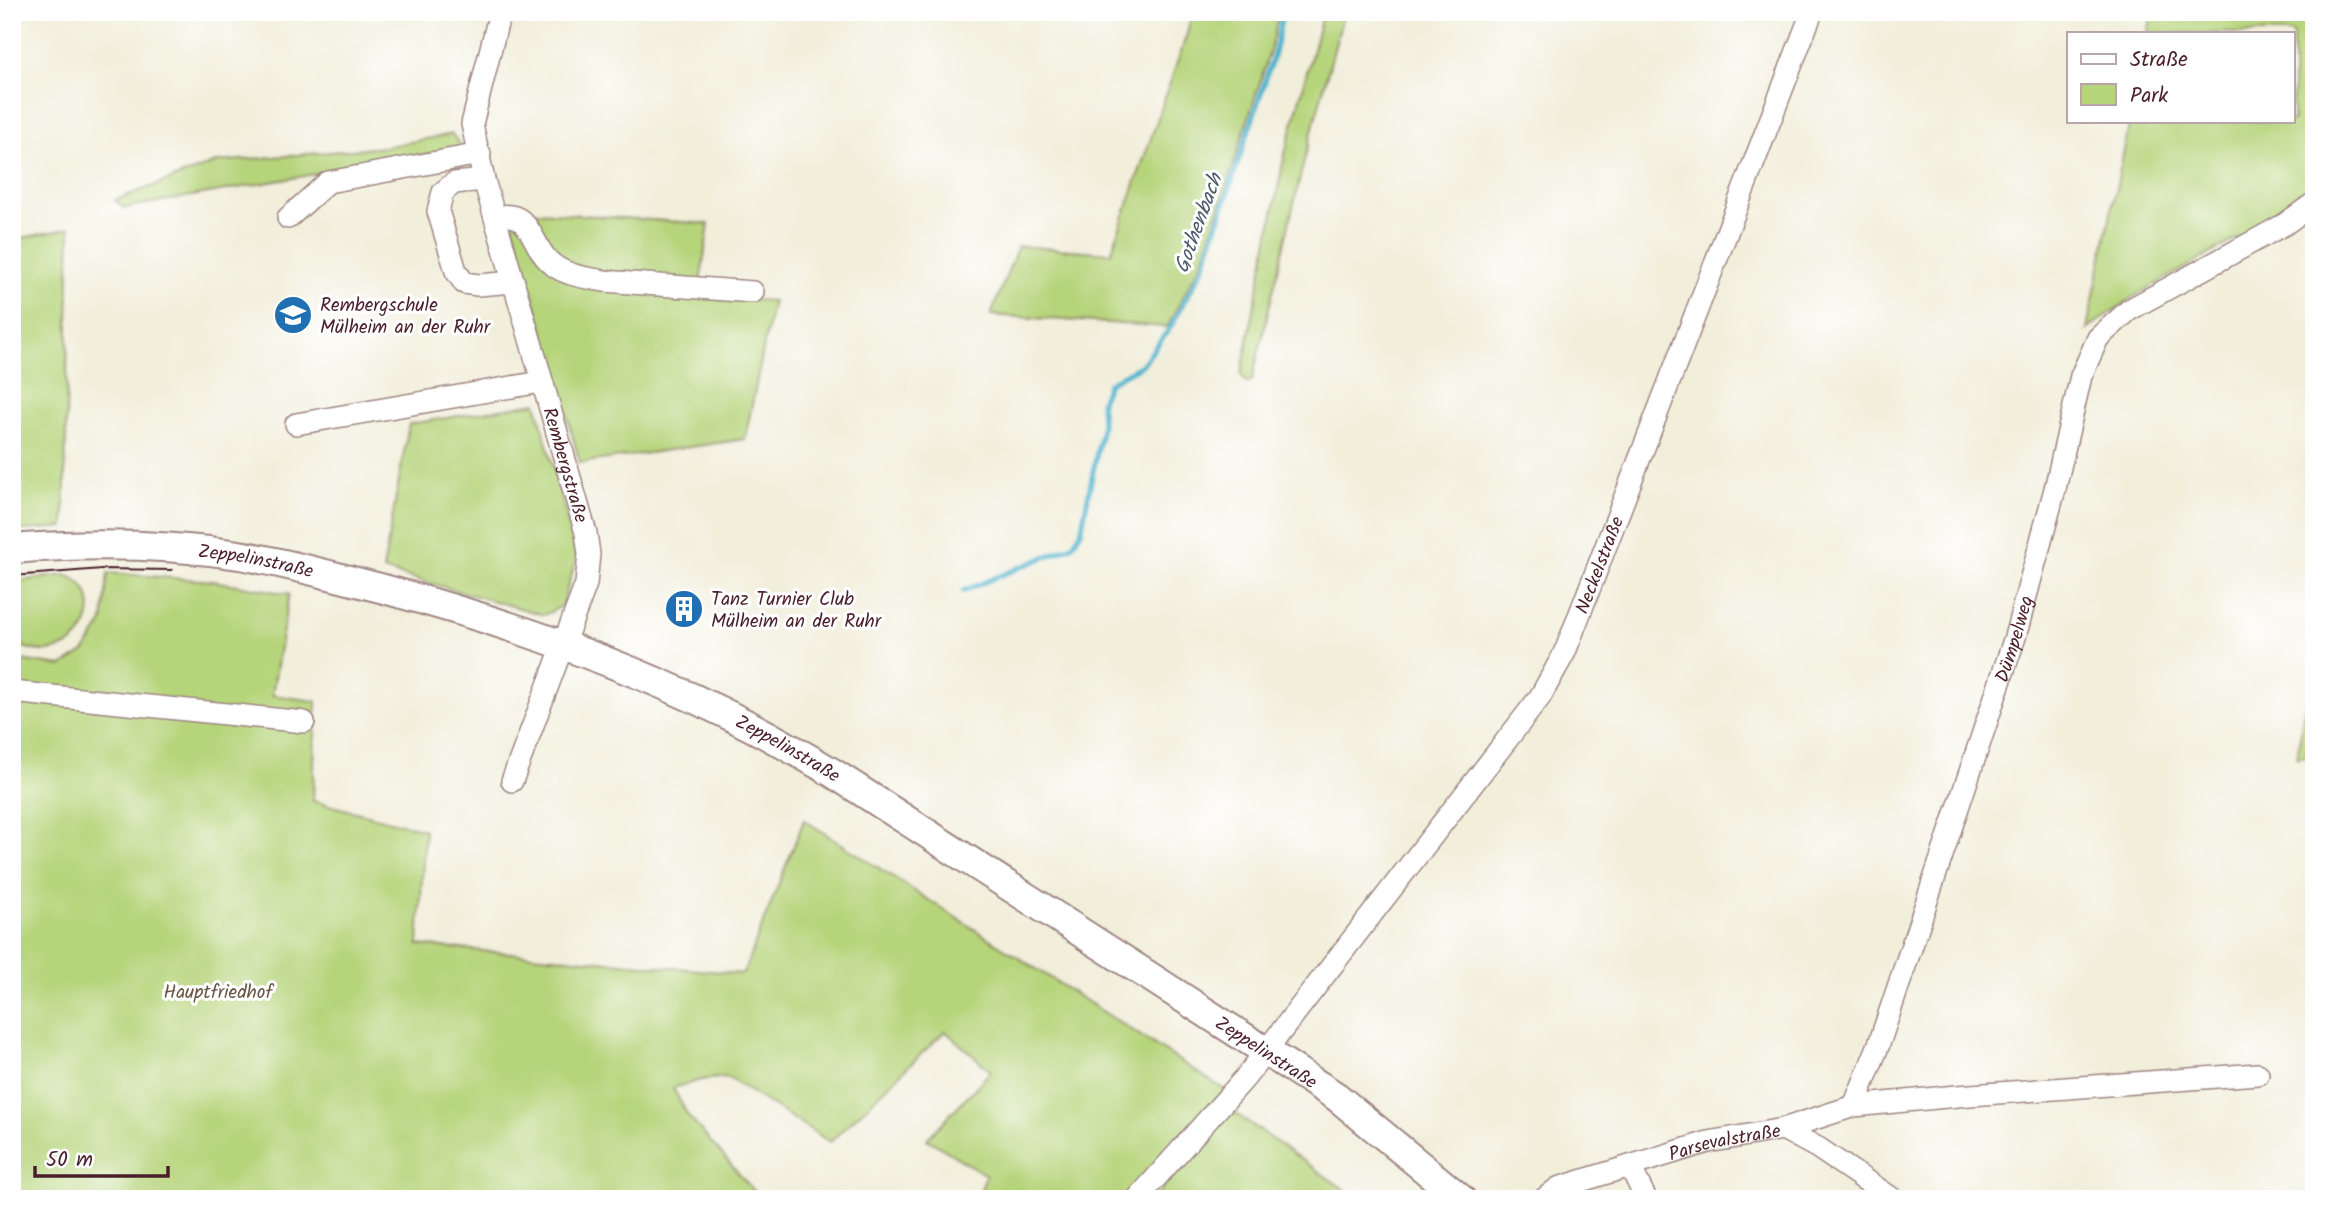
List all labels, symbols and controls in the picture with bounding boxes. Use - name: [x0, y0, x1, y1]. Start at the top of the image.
- legend: [2067, 32, 2294, 122]
- text: Straße: [2130, 44, 2188, 77]
- text: Park: [2130, 80, 2168, 113]
- water label: Gothenbach: [1166, 167, 1233, 278]
- place label: Rembergschule Mülheim an der Ruhr: [320, 291, 492, 343]
- school or university icon: Rembergschule Mülheim an der Ruhr: [272, 294, 314, 336]
- street label: Rembergstraße: [533, 404, 595, 527]
- street label: Neckelstraße: [1568, 512, 1633, 619]
- street label: Zeppelinstraße: [197, 537, 317, 587]
- place label: Tanz Turnier Club Mülheim an der Ruhr: [711, 585, 883, 637]
- building icon: Tanz Turnier Club Mülheim an der Ruhr: [663, 588, 705, 630]
- street label: Dümpelweg: [1988, 592, 2043, 687]
- street label: Zeppelinstraße: [729, 708, 846, 791]
- park label: Hauptfriedhof: [163, 978, 274, 1008]
- street label: Zeppelinstraße: [1208, 1009, 1323, 1098]
- street label: Parsevalstraße: [1665, 1117, 1784, 1170]
- scale bar: [35, 1134, 168, 1178]
- text: 50 m: [46, 1144, 93, 1177]

